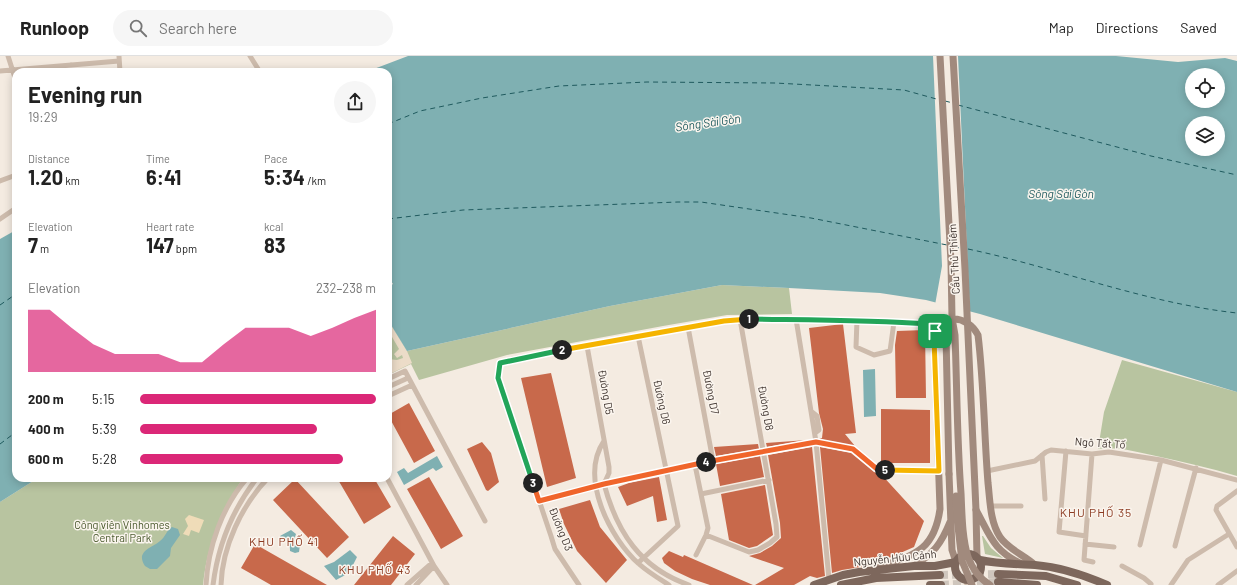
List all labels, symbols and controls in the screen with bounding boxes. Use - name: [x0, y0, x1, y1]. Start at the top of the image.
- search box: [113, 10, 393, 46]
- text: Runloop: [20, 16, 89, 39]
- icon: search: [127, 17, 149, 39]
- text: Search here: [159, 19, 237, 37]
- text: Map: [1049, 19, 1074, 36]
- text: Directions: [1096, 19, 1158, 36]
- text: Saved: [1180, 19, 1217, 36]
- map controls: [1185, 68, 1225, 156]
- button: locate: [1185, 68, 1225, 108]
- text: Evening run: [28, 81, 142, 107]
- button: share: [334, 81, 376, 123]
- text: 19:29: [28, 109, 57, 125]
- water label: Sông Sài Gòn: [674, 111, 741, 134]
- button: layers: [1185, 116, 1225, 156]
- text: Distance: [28, 152, 70, 165]
- text: Time: [146, 152, 170, 165]
- text: Pace: [264, 152, 288, 165]
- text: 1.20: [28, 165, 63, 189]
- text: 6:41: [146, 165, 181, 189]
- text: 5:34: [264, 165, 305, 189]
- text: km: [63, 174, 80, 187]
- text: /km: [305, 174, 326, 187]
- water label: Sông Sài Gòn: [1028, 186, 1094, 200]
- text: Elevation: [28, 220, 72, 233]
- text: Heart rate: [146, 220, 194, 233]
- text: kcal: [264, 220, 283, 233]
- street label: Cầu Thủ Thiêm: [945, 223, 962, 295]
- text: 7: [28, 233, 38, 257]
- text: 147: [146, 233, 174, 257]
- text: 83: [264, 233, 286, 257]
- text: m: [38, 242, 49, 255]
- text: bpm: [174, 242, 197, 255]
- text: Elevation: [28, 280, 80, 296]
- text: 232–238 m: [316, 280, 376, 296]
- pin: 1: [739, 309, 759, 329]
- text: 1: [747, 312, 751, 325]
- pin: [918, 314, 952, 348]
- icon: arrive: [924, 320, 946, 342]
- pin: 2: [552, 340, 572, 360]
- text: 2: [559, 343, 565, 356]
- street label: Đường D5: [596, 368, 617, 416]
- street label: Đường D7: [701, 368, 722, 415]
- street label: Đường D6: [651, 378, 674, 426]
- street label: Đường D8: [756, 384, 777, 432]
- text: 200 m: [28, 391, 64, 407]
- text: 5:15: [92, 391, 114, 407]
- text: 400 m: [28, 421, 64, 437]
- text: 5:39: [92, 421, 117, 437]
- street label: Ngô Tất Tố: [1074, 434, 1126, 451]
- text: 600 m: [28, 451, 63, 467]
- text: 5:28: [92, 451, 117, 467]
- pin: 4: [696, 452, 716, 472]
- text: 4: [703, 455, 709, 468]
- pin: 5: [875, 460, 895, 480]
- text: 5: [882, 463, 888, 476]
- pin: 3: [523, 473, 543, 493]
- text: 3: [530, 476, 536, 489]
- street label: Đường D3: [547, 505, 576, 552]
- district label: KHU PHỐ 35: [1060, 505, 1132, 519]
- park label: Công viên Vinhomes Central Park: [74, 518, 170, 544]
- district label: KHU PHỐ 41: [249, 534, 319, 548]
- street label: Nguyễn Hữu Cảnh: [853, 547, 937, 568]
- district label: KHU PHỐ 43: [339, 562, 411, 576]

